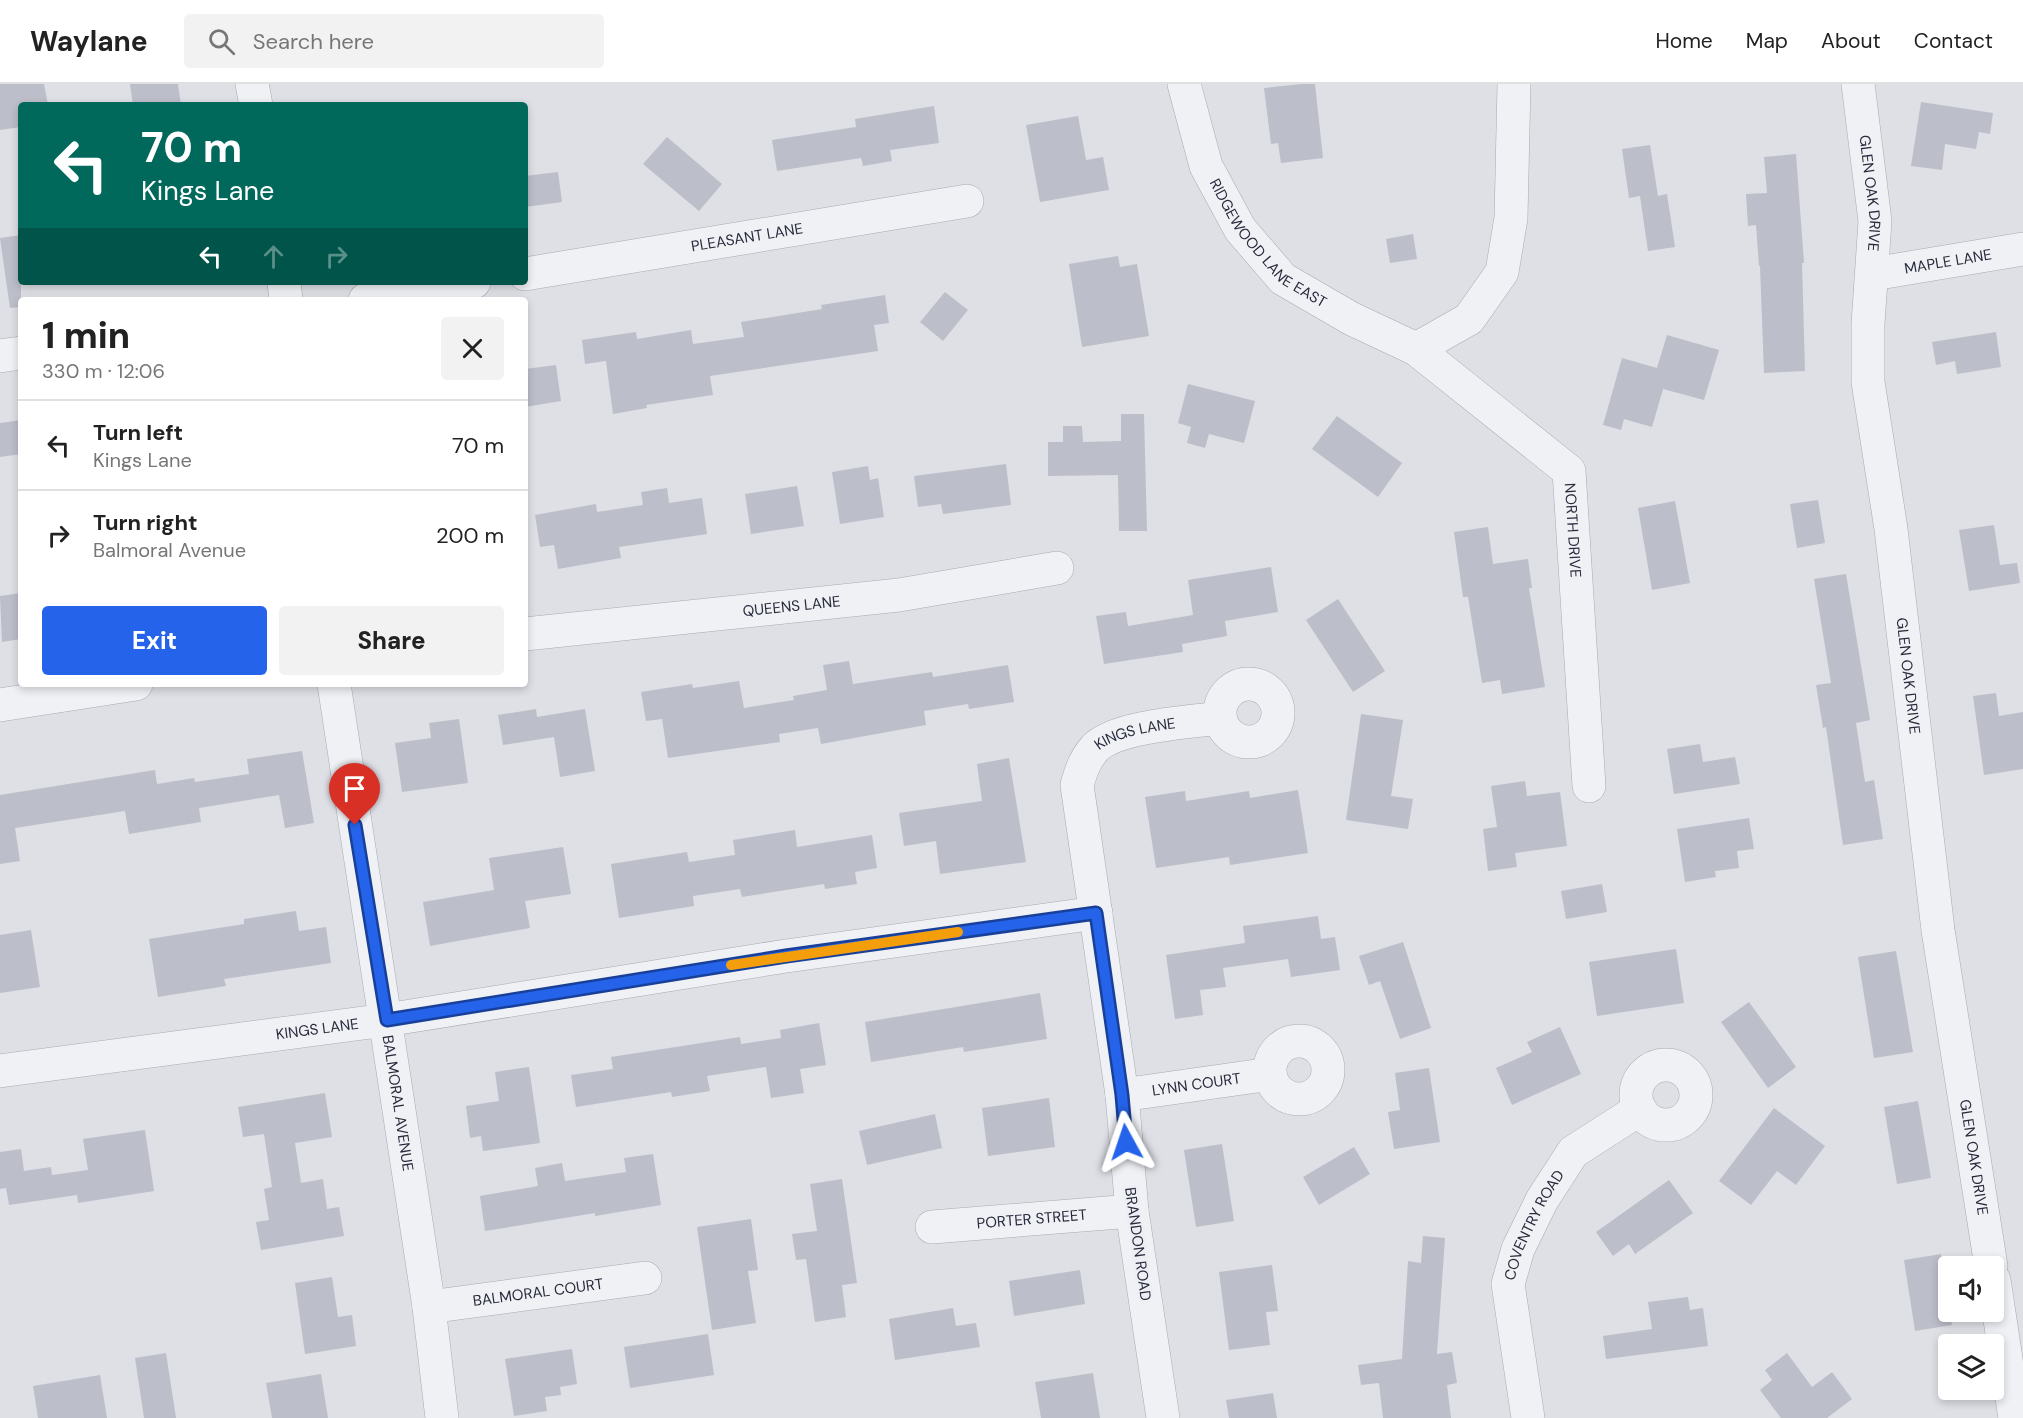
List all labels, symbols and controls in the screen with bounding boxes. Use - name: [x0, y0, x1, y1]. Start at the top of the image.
- search box: [184, 14, 604, 68]
- text: Waylane: [30, 23, 148, 60]
- icon: search: [205, 25, 238, 58]
- text: Search here: [253, 27, 374, 56]
- text: Home: [1655, 27, 1713, 55]
- text: Map: [1746, 27, 1788, 55]
- text: About: [1821, 27, 1881, 55]
- text: Contact: [1914, 27, 1993, 55]
- text: 70 m: [141, 120, 242, 175]
- icon: left: [42, 126, 120, 204]
- street label: GLEN OAK DRIVE: [1854, 134, 1885, 252]
- text: Kings Lane: [141, 173, 274, 208]
- street label: RIDGEWOOD LANE EAST: [1205, 175, 1330, 312]
- street label: PLEASANT LANE: [689, 218, 804, 256]
- icon: left: [194, 240, 227, 273]
- icon: ahead: [257, 240, 290, 273]
- icon: right: [320, 240, 353, 273]
- street label: MAPLE LANE: [1903, 244, 1993, 279]
- text: 1 min: [42, 312, 130, 359]
- button: close: [441, 317, 504, 380]
- text: 330 m · 12:06: [42, 358, 165, 384]
- text: Turn left: [93, 418, 183, 447]
- icon: left: [42, 429, 75, 462]
- text: 70 m: [452, 431, 504, 460]
- text: Kings Lane: [93, 447, 192, 473]
- street label: NORTH DRIVE: [1560, 482, 1586, 578]
- text: Turn right: [93, 508, 198, 537]
- icon: right: [42, 519, 75, 552]
- text: 200 m: [436, 521, 504, 550]
- text: Balmoral Avenue: [93, 537, 246, 563]
- street label: QUEENS LANE: [742, 591, 841, 621]
- button: Exit: [42, 606, 267, 675]
- button: Share: [279, 606, 504, 675]
- street label: GLEN OAK DRIVE: [1891, 617, 1925, 735]
- street label: KINGS LANE: [1090, 713, 1177, 755]
- pin: [329, 763, 380, 825]
- icon: arrive: [338, 772, 371, 805]
- street label: KINGS LANE: [275, 1014, 360, 1044]
- street label: BALMORAL AVENUE: [378, 1034, 418, 1173]
- street label: LYNN COURT: [1151, 1068, 1242, 1101]
- street label: GLEN OAK DRIVE: [1955, 1098, 1993, 1217]
- position arrow: [1094, 1110, 1158, 1174]
- street label: COVENTRY ROAD: [1500, 1166, 1569, 1283]
- street label: BRANDON ROAD: [1120, 1186, 1156, 1302]
- street label: PORTER STREET: [976, 1205, 1087, 1233]
- map controls: [1938, 1256, 2004, 1400]
- button: sound: [1938, 1256, 2004, 1322]
- street label: BALMORAL COURT: [472, 1274, 604, 1311]
- button: layers: [1938, 1334, 2004, 1400]

